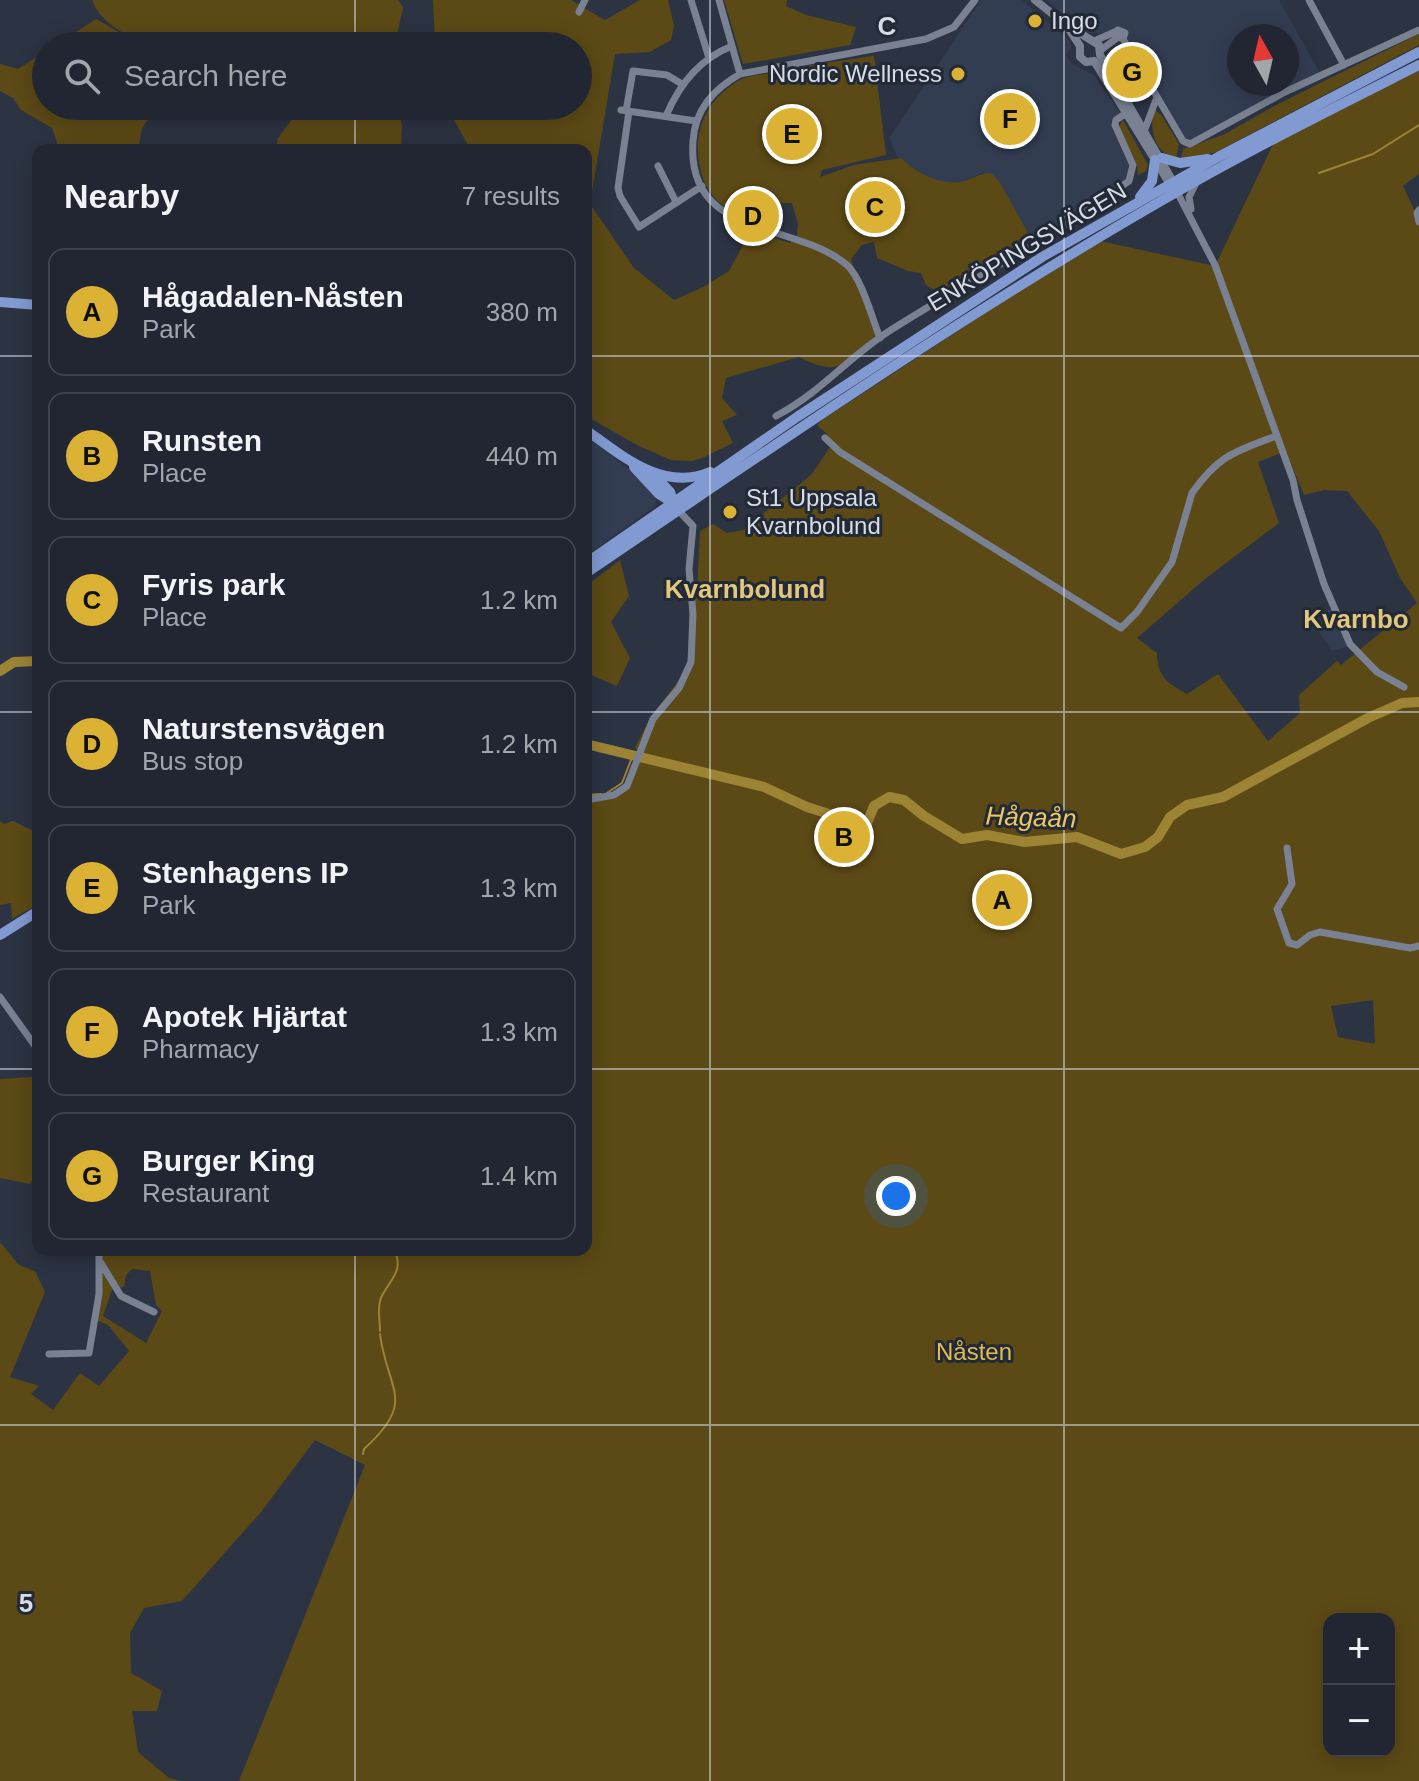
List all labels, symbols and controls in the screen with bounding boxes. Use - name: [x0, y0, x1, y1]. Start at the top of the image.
- place label: Ingo: [1051, 7, 1098, 34]
- text: C: [878, 11, 897, 41]
- marker: Ingo: [1026, 12, 1044, 30]
- north arrow: [1227, 24, 1299, 96]
- search box: [32, 32, 592, 120]
- pin: G: [1106, 42, 1158, 102]
- icon: search: [60, 54, 104, 98]
- text: Search here: [124, 59, 287, 92]
- place label: Nordic Wellness: [769, 60, 942, 87]
- marker: Nordic Wellness: [949, 65, 967, 83]
- pin: F: [984, 89, 1036, 149]
- pin: E: [766, 104, 818, 164]
- text: Nearby: [64, 177, 179, 215]
- pin: C: [849, 177, 901, 237]
- street label: ENKÖPINGSVÄGEN: [923, 177, 1131, 317]
- text: 7 results: [462, 181, 560, 211]
- pin: D: [727, 186, 779, 246]
- text: Hågadalen-Nåsten: [142, 280, 404, 313]
- text: A: [83, 297, 101, 327]
- text: 380 m: [486, 297, 558, 327]
- text: Park: [142, 314, 195, 344]
- text: Runsten: [142, 424, 262, 457]
- text: B: [83, 441, 101, 471]
- text: 440 m: [486, 441, 558, 471]
- text: Place: [142, 458, 207, 488]
- place label: St1 Uppsala Kvarnbolund: [746, 484, 881, 539]
- marker: St1 Uppsala Kvarnbolund: [721, 503, 739, 521]
- text: Fyris park: [142, 568, 285, 601]
- district label: Kvarnbolund: [665, 574, 825, 604]
- text: C: [83, 585, 101, 615]
- text: 1.2 km: [480, 585, 558, 615]
- text: Place: [142, 602, 207, 632]
- district label: Kvarnbo: [1303, 604, 1409, 634]
- text: Naturstensvägen: [142, 712, 385, 745]
- text: D: [83, 729, 101, 759]
- text: 1.2 km: [480, 729, 558, 759]
- text: Bus stop: [142, 746, 243, 776]
- water label: Hågaån: [985, 800, 1077, 834]
- pin: B: [818, 807, 870, 867]
- text: Stenhagens IP: [142, 856, 349, 889]
- pin: A: [976, 870, 1028, 930]
- text: E: [83, 873, 101, 903]
- text: 1.3 km: [480, 873, 558, 903]
- text: Park: [142, 890, 195, 920]
- text: Apotek Hjärtat: [142, 1000, 347, 1033]
- text: F: [84, 1017, 100, 1047]
- text: 1.3 km: [480, 1017, 558, 1047]
- text: Pharmacy: [142, 1034, 259, 1064]
- text: Burger King: [142, 1144, 315, 1177]
- text: G: [82, 1161, 102, 1191]
- text: 1.4 km: [480, 1161, 558, 1191]
- your location: [876, 1176, 916, 1216]
- text: Restaurant: [142, 1178, 269, 1208]
- park label: Nåsten: [936, 1338, 1012, 1365]
- text: 5: [19, 1588, 33, 1618]
- map controls: [1323, 1613, 1395, 1757]
- button: +: [1323, 1613, 1395, 1685]
- button: −: [1323, 1685, 1395, 1757]

